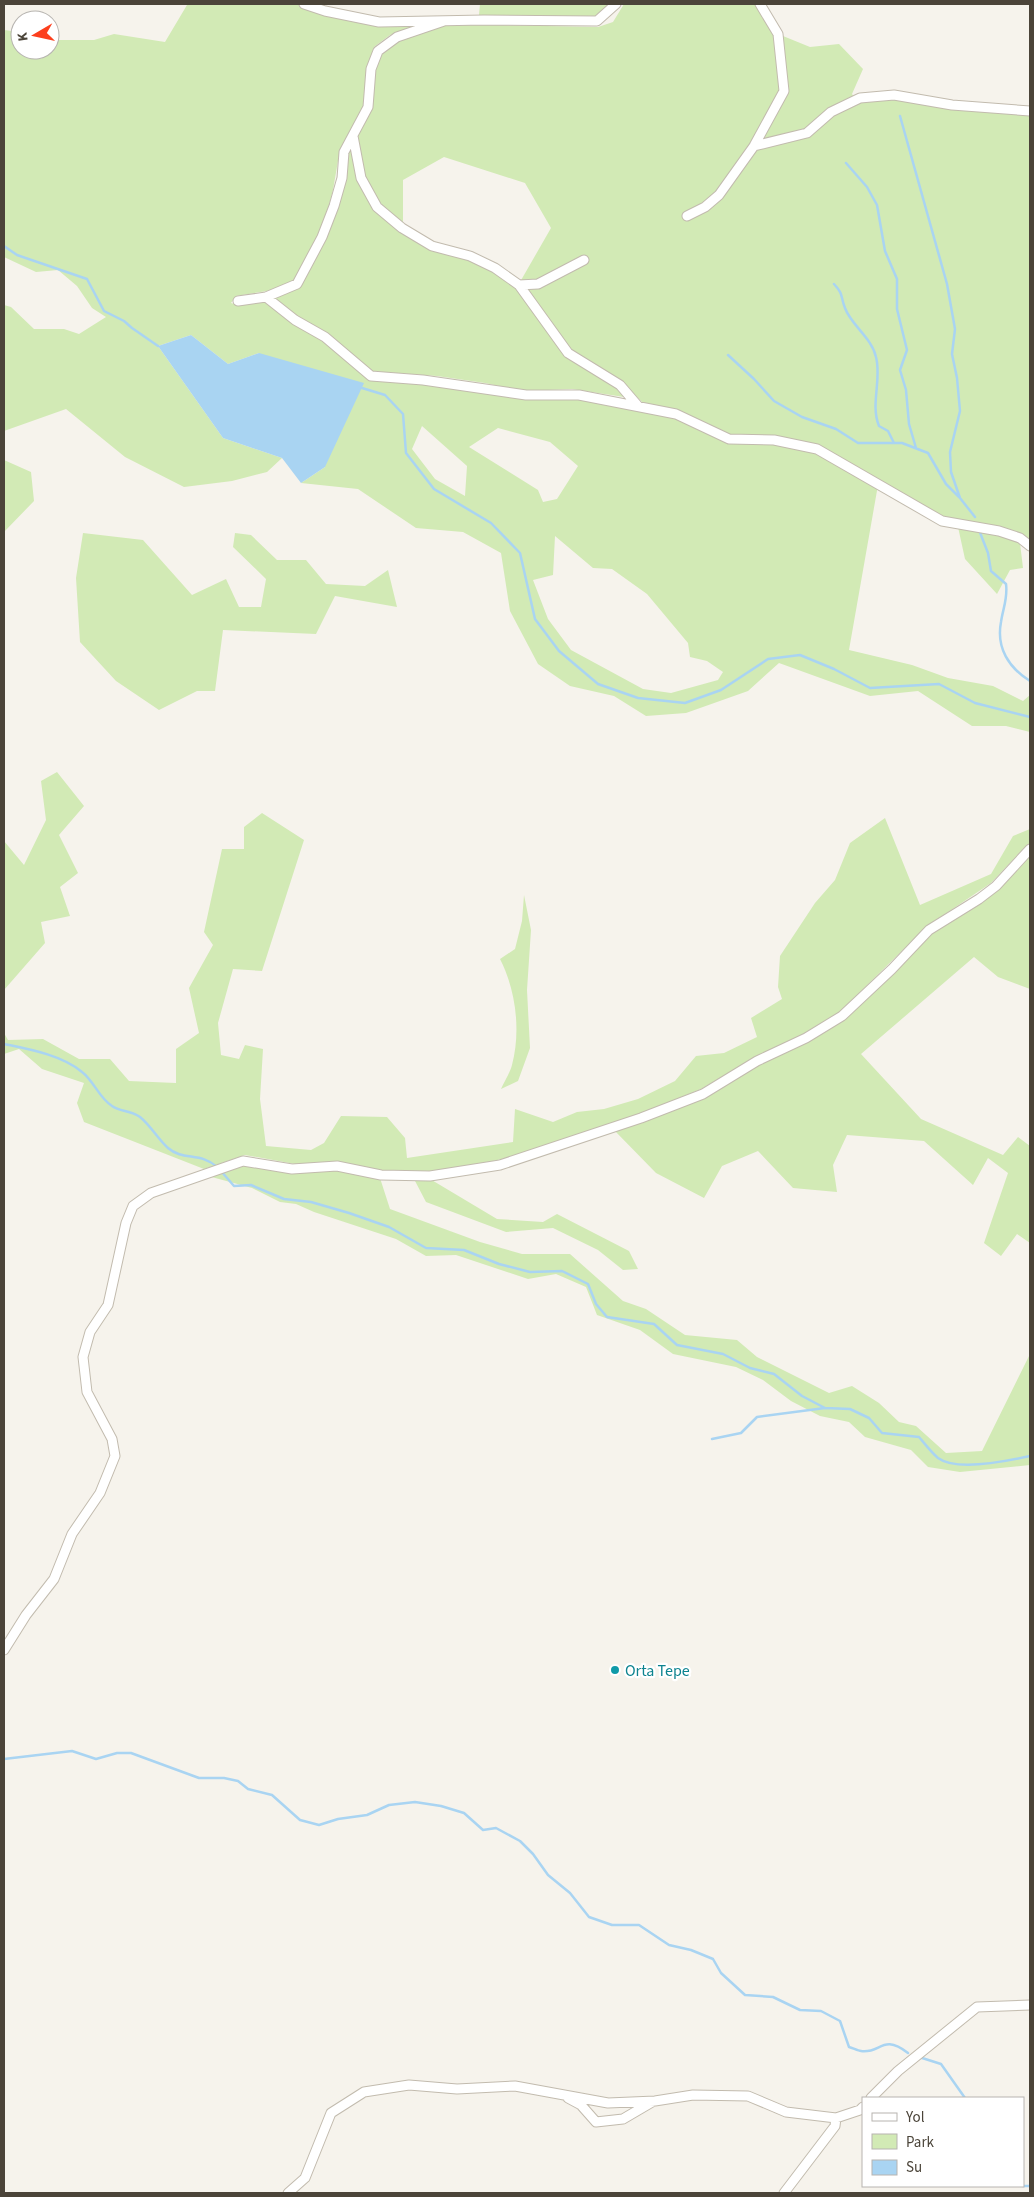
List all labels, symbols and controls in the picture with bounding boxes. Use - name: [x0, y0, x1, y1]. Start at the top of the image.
- north arrow: [10, 10, 60, 60]
- text: K: [13, 31, 34, 43]
- place label: Orta Tepe: [625, 1660, 690, 1682]
- marker: Orta Tepe: [609, 1664, 621, 1676]
- legend: [862, 2097, 1024, 2187]
- text: Yol: [905, 2107, 925, 2128]
- text: Park: [906, 2132, 935, 2153]
- text: Su: [906, 2157, 922, 2178]

